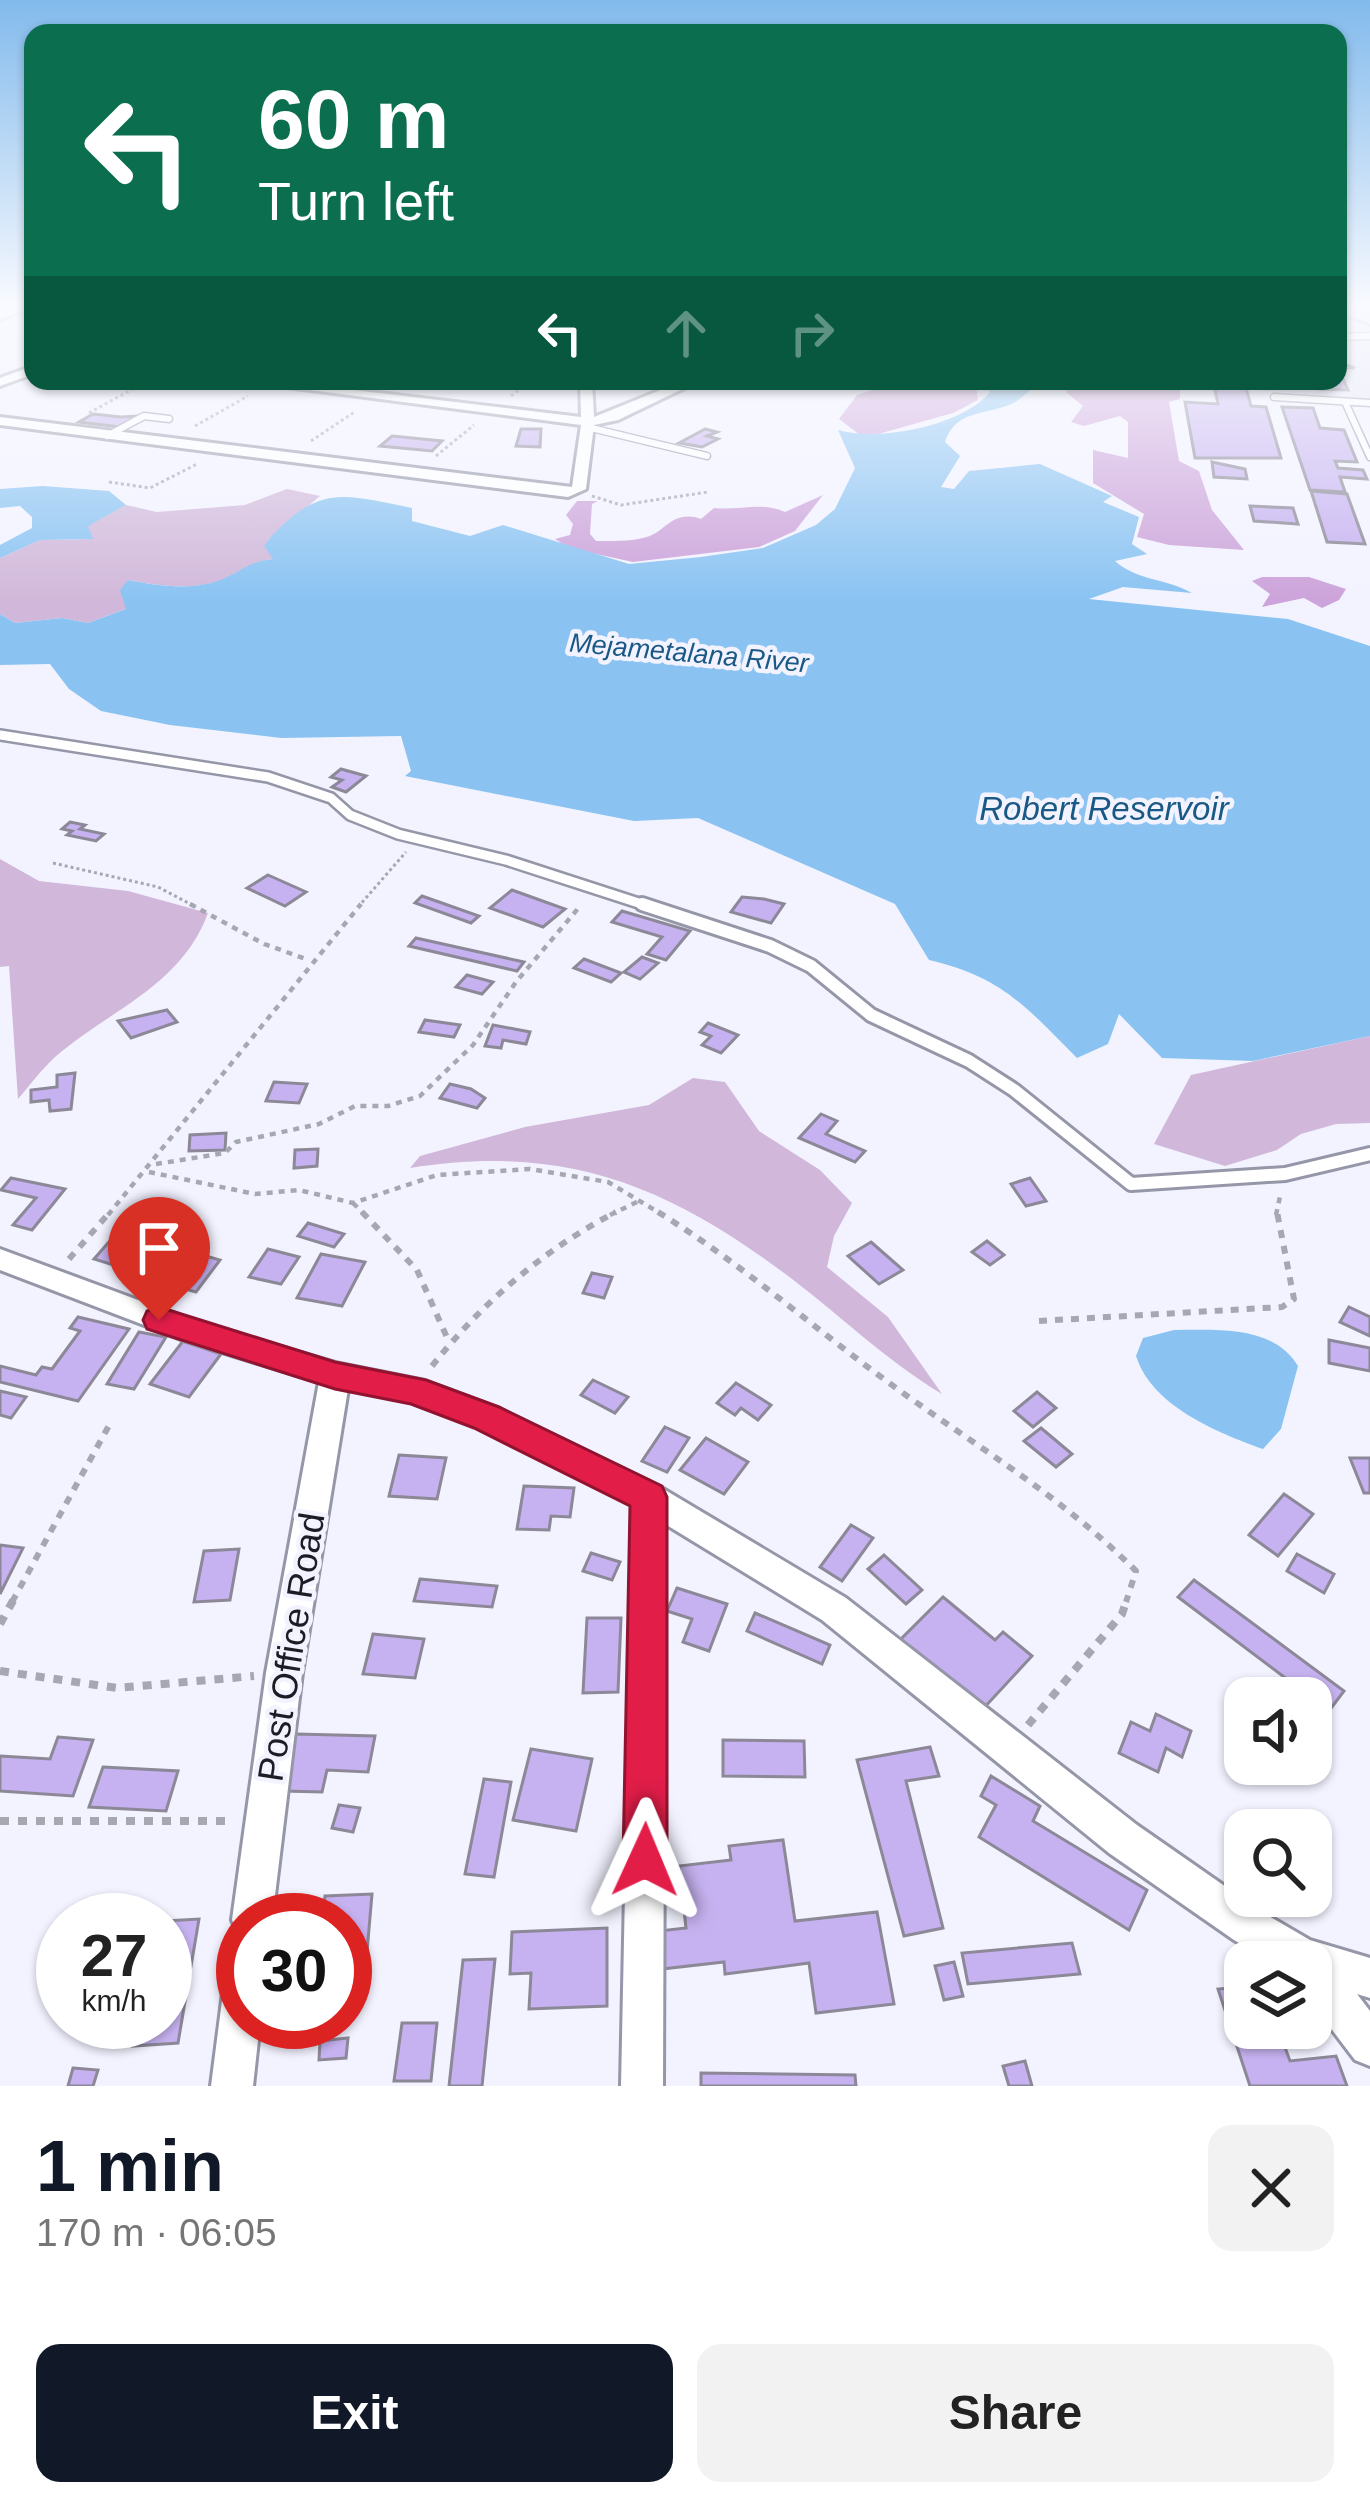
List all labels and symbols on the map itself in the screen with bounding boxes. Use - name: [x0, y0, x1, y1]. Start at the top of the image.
- water label: Mejametalana River: [568, 628, 811, 678]
- water label: Robert Reservoir: [979, 790, 1231, 827]
- pin: [108, 1197, 210, 1320]
- street label: Post Office Road: [250, 1510, 332, 1784]
- position arrow: [582, 1797, 708, 1923]
- speed limit sign: 30: [216, 1893, 372, 2049]

